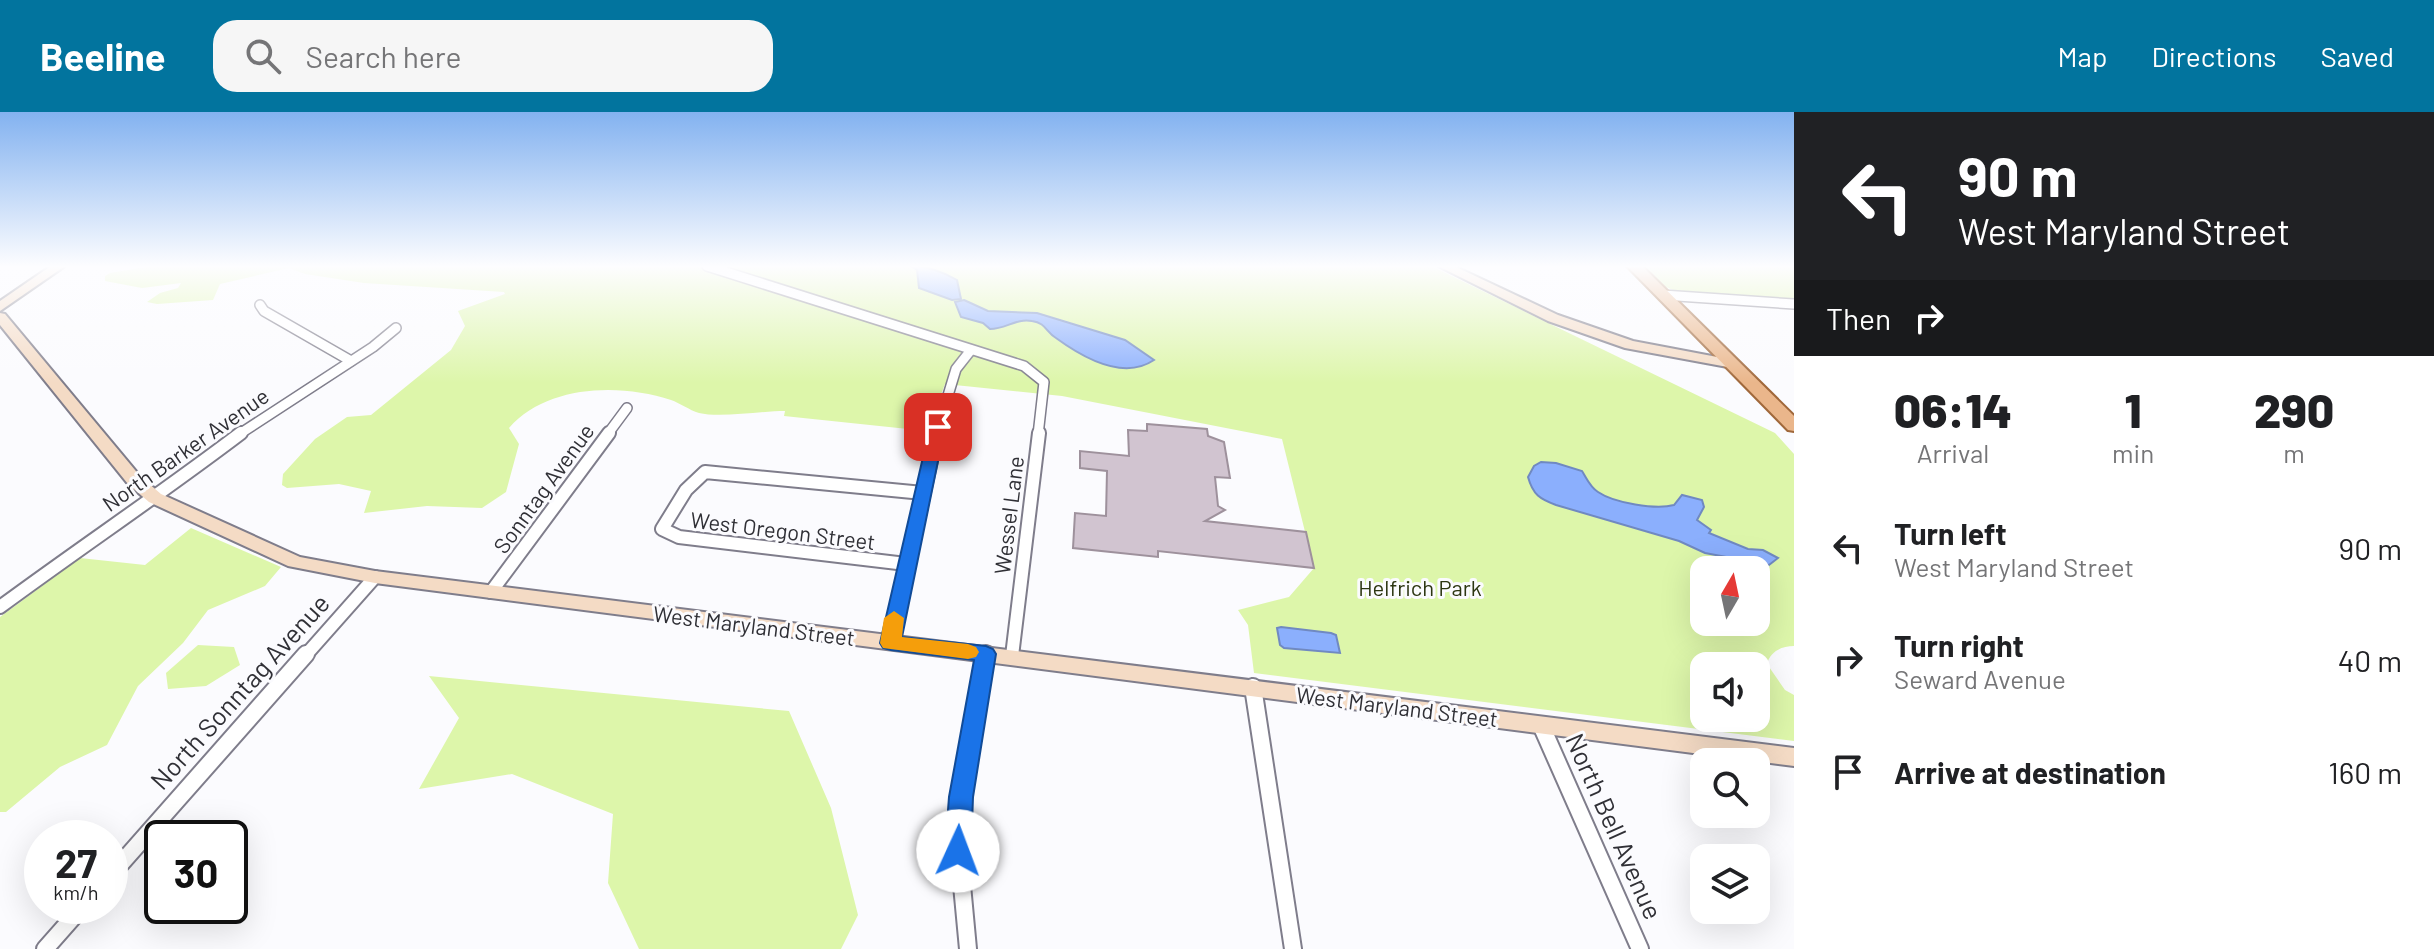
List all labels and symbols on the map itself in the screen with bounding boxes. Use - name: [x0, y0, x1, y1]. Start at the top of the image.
- street label: North Barker Avenue: [97, 382, 273, 516]
- pin: [904, 393, 972, 461]
- street label: Sonntag Avenue: [487, 418, 599, 558]
- street label: Wessel Lane: [988, 454, 1028, 576]
- street label: West Oregon Street: [689, 506, 877, 554]
- north arrow: [1690, 556, 1770, 636]
- park label: Helfrich Park: [1358, 574, 1482, 600]
- street label: North Sonntag Avenue: [143, 587, 335, 795]
- street label: West Maryland Street: [652, 600, 856, 650]
- street label: West Maryland Street: [1295, 681, 1499, 731]
- street label: North Bell Avenue: [1560, 728, 1670, 924]
- position arrow: [916, 809, 1000, 893]
- speed limit sign: 30: [144, 820, 248, 924]

